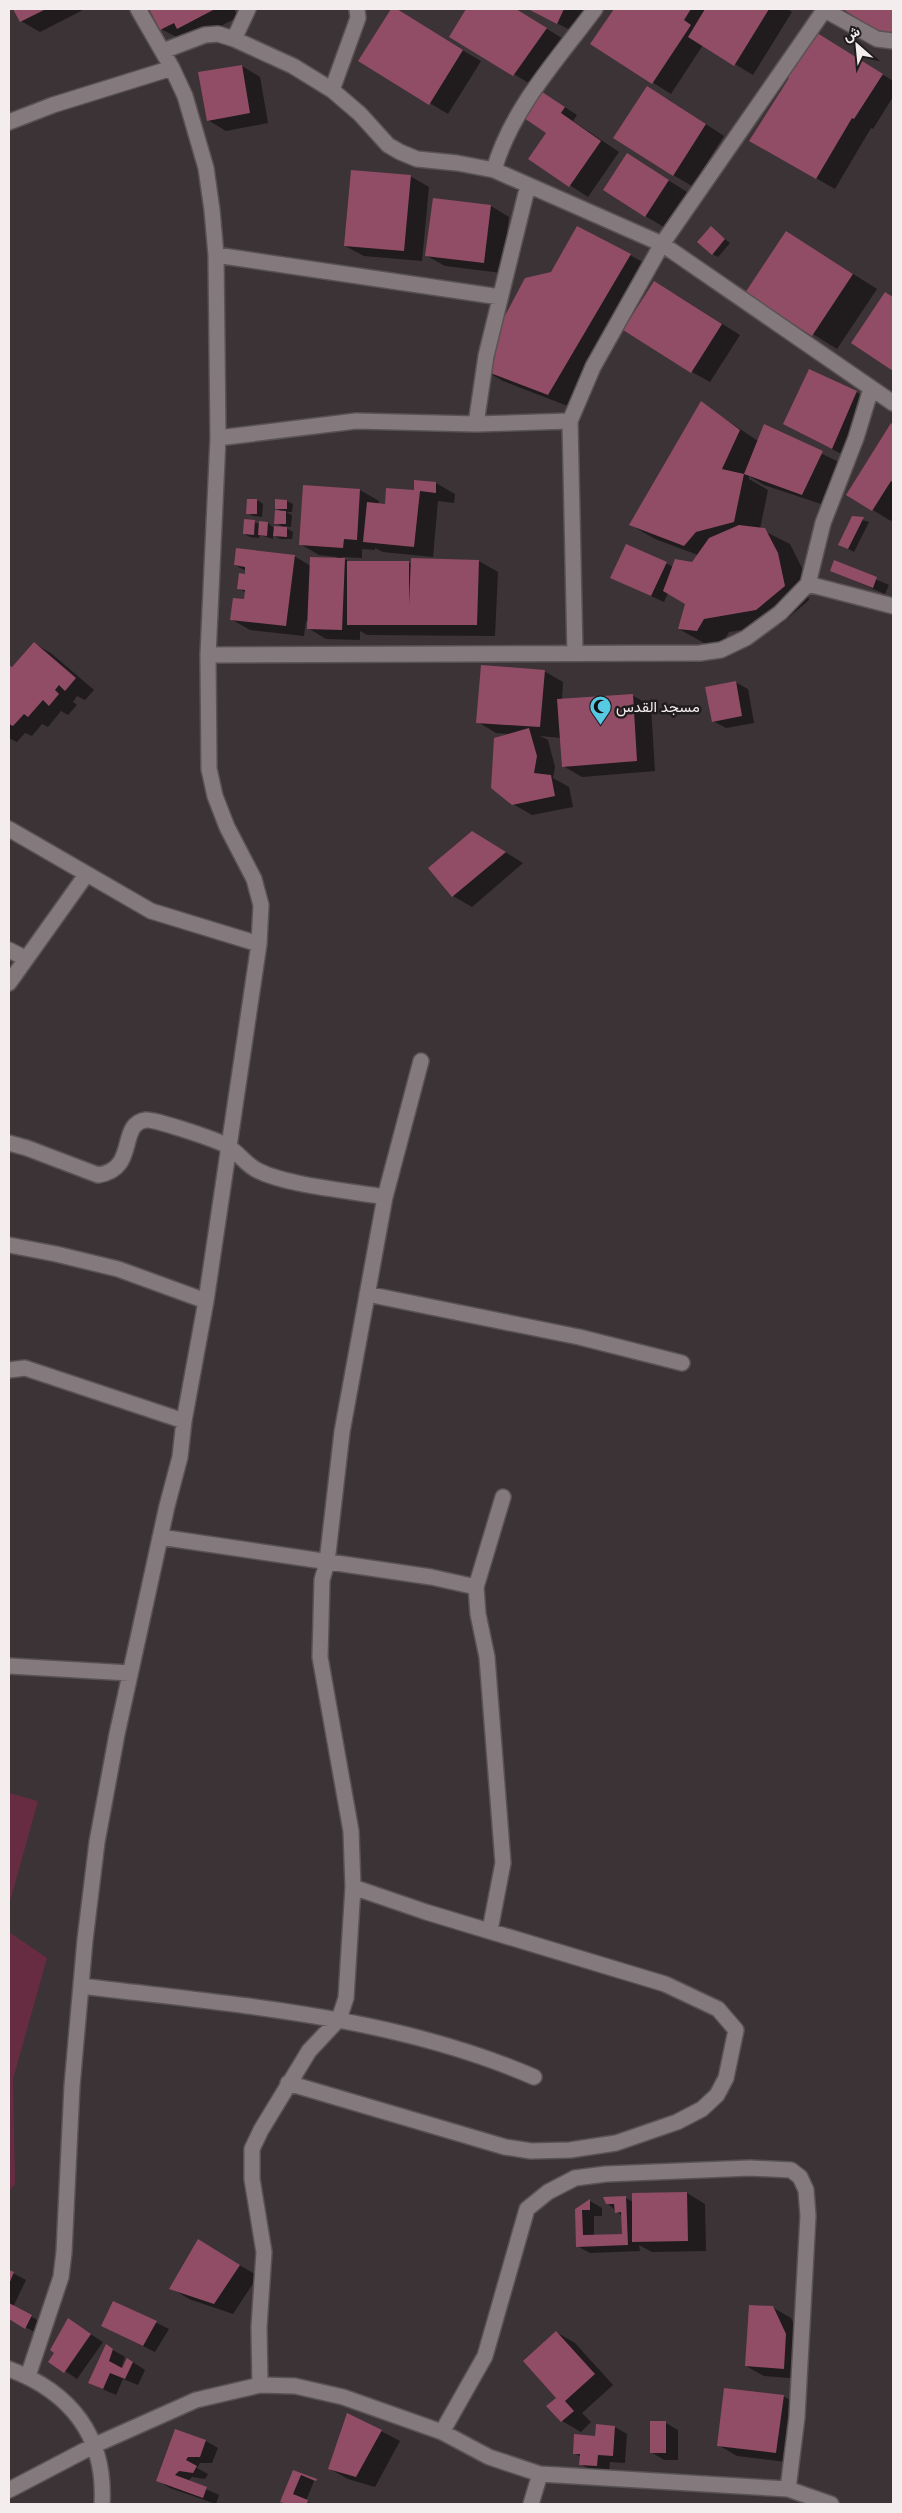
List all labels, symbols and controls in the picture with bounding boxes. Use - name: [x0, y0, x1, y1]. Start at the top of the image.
- north arrow: [832, 20, 882, 70]
- text: ش: [839, 21, 863, 45]
- mosque icon: مسجد القدس: [588, 694, 612, 725]
- place label: مسجد القدس: [616, 696, 700, 717]

